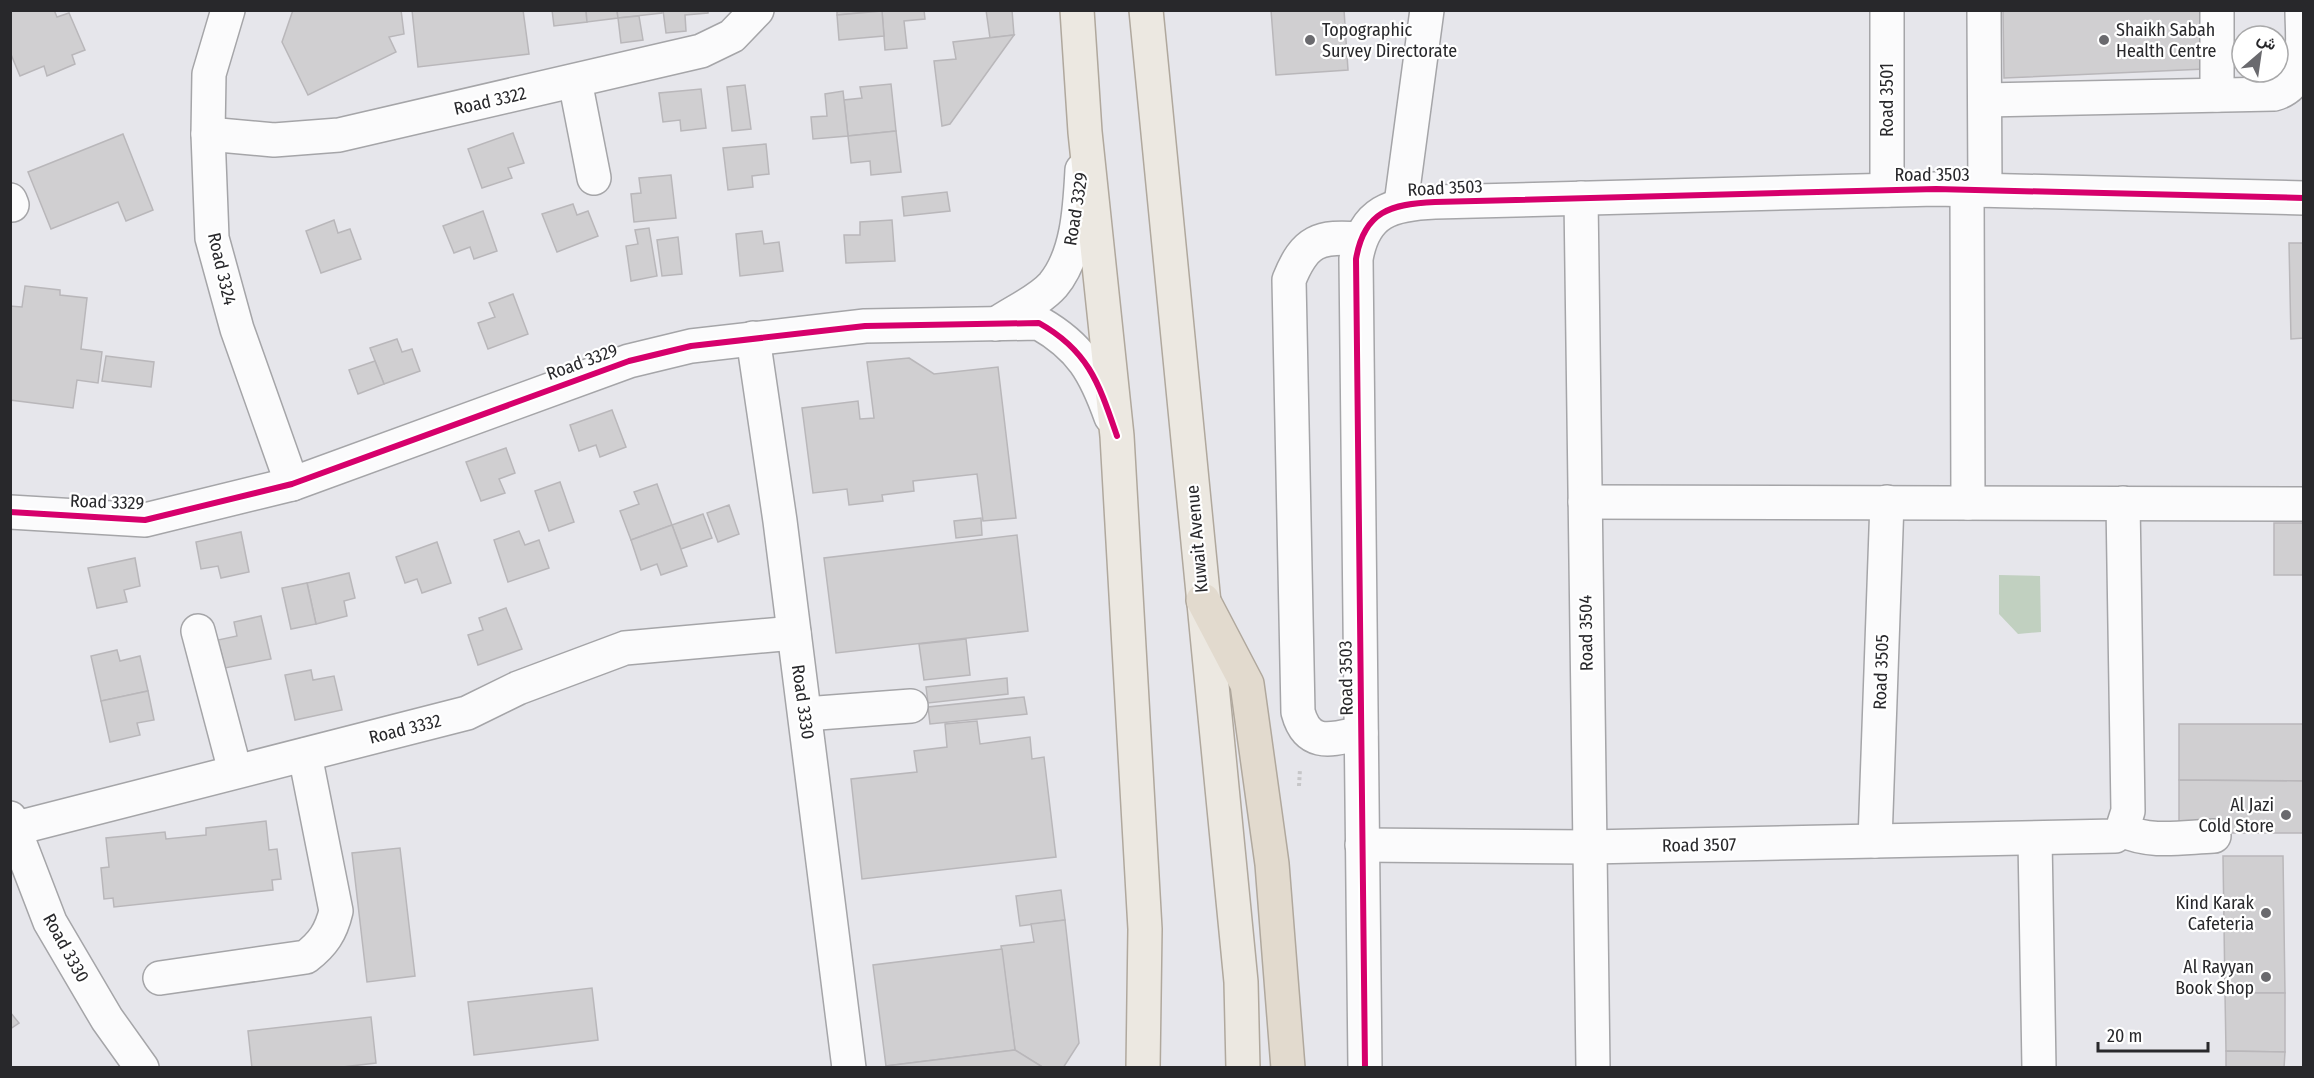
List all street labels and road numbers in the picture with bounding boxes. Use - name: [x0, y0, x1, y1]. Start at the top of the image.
- street label: Road 3501: [1876, 63, 1898, 137]
- street label: Road 3322: [452, 82, 528, 120]
- street label: Road 3503: [1894, 164, 1970, 186]
- street label: Road 3329: [1059, 171, 1093, 247]
- street label: Road 3503: [1407, 175, 1483, 201]
- street label: Road 3324: [203, 231, 241, 308]
- street label: Road 3329: [543, 339, 621, 385]
- street label: Kuwait Avenue: [1181, 484, 1213, 594]
- street label: Road 3329: [70, 490, 144, 514]
- street label: Road 3504: [1574, 595, 1598, 671]
- street label: Road 3505: [1869, 634, 1893, 710]
- street label: Road 3503: [1334, 640, 1358, 716]
- street label: Road 3330: [787, 663, 819, 741]
- street label: Road 3332: [367, 709, 443, 749]
- street label: Road 3507: [1662, 833, 1736, 857]
- street label: Road 3330: [38, 910, 94, 986]

